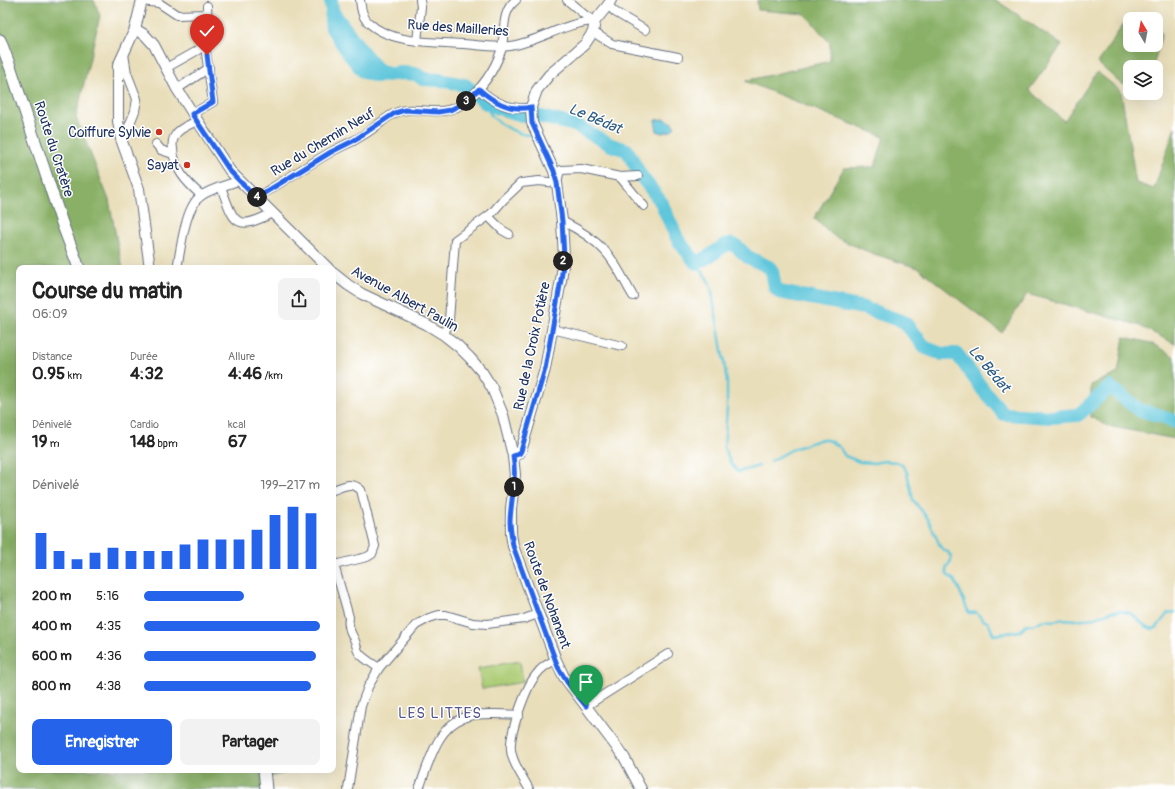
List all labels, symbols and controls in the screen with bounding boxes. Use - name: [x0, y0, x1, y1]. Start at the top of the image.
- north arrow: [1123, 12, 1163, 52]
- map controls: [1123, 12, 1163, 100]
- pin: [190, 14, 224, 55]
- street label: Rue des Mailleries: [407, 16, 510, 40]
- icon: check: [196, 20, 218, 42]
- button: layers: [1123, 60, 1163, 100]
- pin: 3: [456, 91, 476, 111]
- text: 3: [463, 94, 469, 107]
- street label: Route du Cratère: [31, 99, 78, 199]
- water label: Le Bédat: [566, 99, 626, 139]
- street label: Rue du Chemin Neuf: [268, 104, 379, 180]
- place label: Coiffure Sylvie: [68, 124, 151, 141]
- marker: Coiffure Sylvie: [154, 127, 164, 137]
- place label: Sayat: [147, 157, 179, 174]
- marker: Sayat: [182, 160, 192, 170]
- pin: 4: [247, 187, 267, 207]
- text: 4: [254, 190, 260, 203]
- pin: 2: [553, 251, 573, 271]
- text: 2: [560, 254, 566, 267]
- street label: Avenue Albert Paulin: [348, 262, 462, 336]
- text: Course du matin: [32, 277, 183, 305]
- button: share: [278, 278, 320, 320]
- street label: Rue de la Croix Potière: [510, 280, 554, 412]
- text: 06:09: [32, 306, 68, 322]
- water label: Le Bédat: [964, 342, 1015, 398]
- text: Distance: [32, 350, 72, 363]
- text: Durée: [130, 350, 157, 363]
- text: Allure: [228, 350, 255, 363]
- text: 0.95: [32, 363, 65, 384]
- text: 4:32: [130, 363, 163, 384]
- text: 4:46: [228, 363, 262, 384]
- text: km: [65, 369, 82, 382]
- text: /km: [262, 369, 283, 382]
- text: Dénivelé: [32, 418, 72, 431]
- text: Cardio: [130, 418, 159, 431]
- text: kcal: [228, 418, 246, 431]
- text: 19: [32, 431, 47, 452]
- text: 148: [130, 431, 155, 452]
- text: 67: [228, 431, 247, 452]
- text: m: [47, 437, 60, 450]
- text: bpm: [155, 437, 178, 450]
- text: Dénivelé: [32, 477, 79, 493]
- text: 199–217 m: [260, 477, 320, 493]
- pin: 1: [504, 477, 524, 497]
- text: 1: [512, 480, 516, 493]
- street label: Route de Nohanent: [520, 539, 574, 651]
- text: 200 m: [32, 588, 71, 604]
- text: 5:16: [96, 588, 119, 604]
- text: 400 m: [32, 618, 72, 634]
- text: 4:35: [96, 618, 121, 634]
- text: 600 m: [32, 648, 72, 664]
- text: 4:36: [96, 648, 122, 664]
- pin: [569, 665, 603, 706]
- icon: arrive: [575, 671, 597, 693]
- text: 800 m: [32, 678, 71, 694]
- text: 4:38: [96, 678, 121, 694]
- district label: LES LITTES: [398, 704, 482, 723]
- button: Enregistrer: [32, 719, 172, 765]
- button: Partager: [180, 719, 320, 765]

